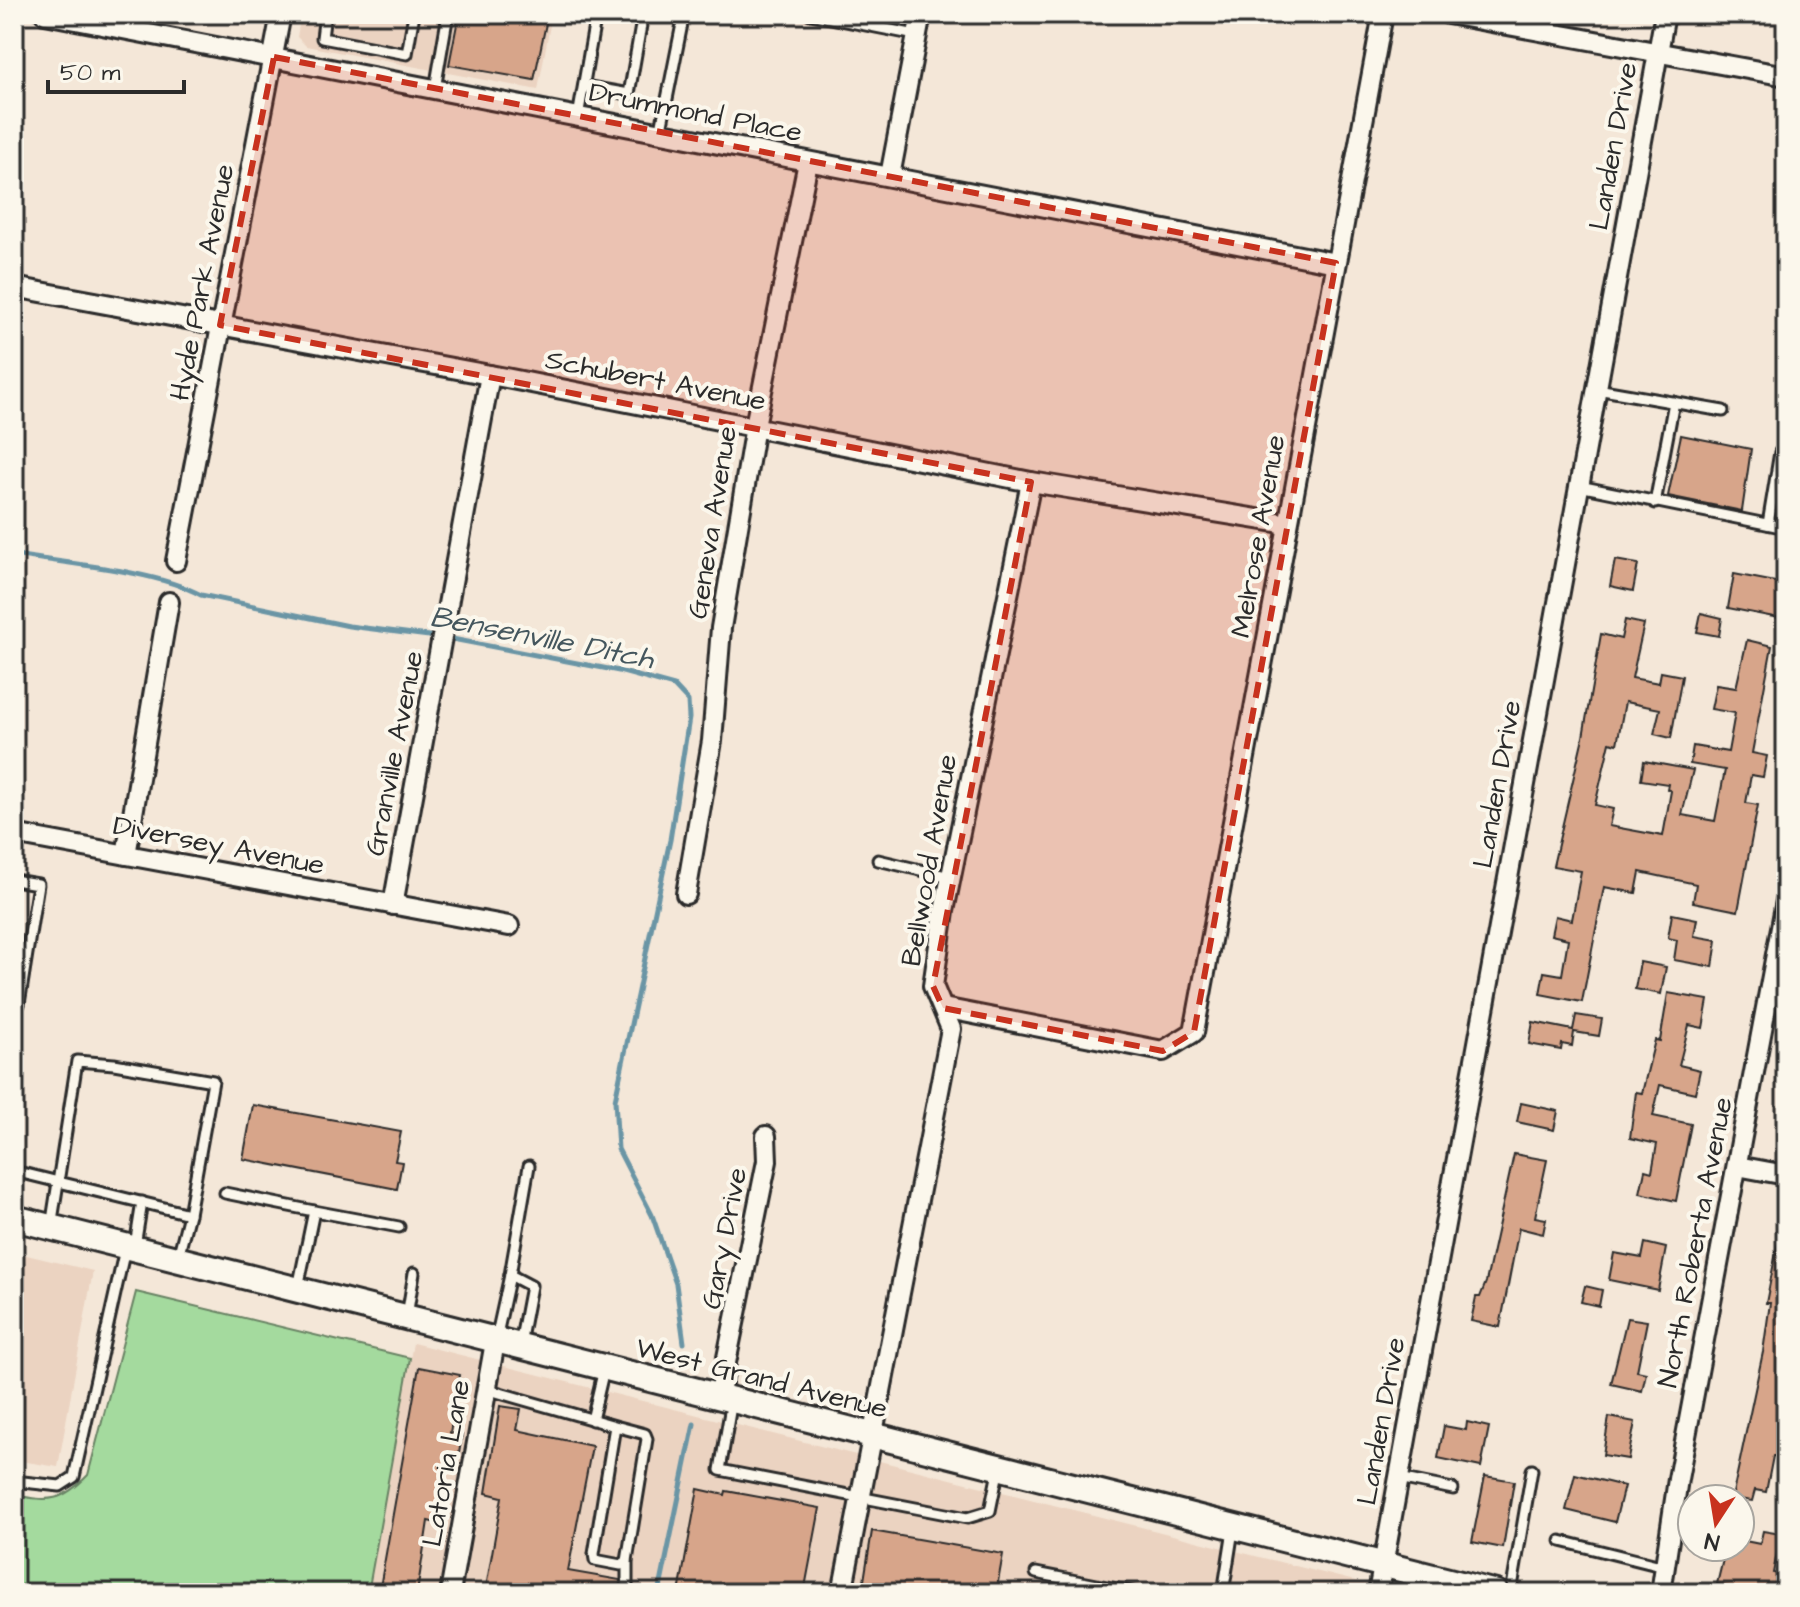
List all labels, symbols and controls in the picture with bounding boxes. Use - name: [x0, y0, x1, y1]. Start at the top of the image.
- scale bar: [48, 44, 184, 94]
- text: 50 m: [60, 56, 121, 90]
- street label: Landen Drive: [1580, 59, 1647, 233]
- street label: Drummond Place: [586, 73, 806, 152]
- street label: Hyde Park Avenue: [160, 161, 246, 404]
- street label: Schubert Avenue: [542, 340, 769, 421]
- street label: Geneva Avenue: [678, 423, 747, 621]
- street label: Melrose Avenue: [1221, 432, 1296, 641]
- water label: Bensenville Ditch: [427, 596, 658, 680]
- street label: Granville Avenue: [355, 647, 433, 859]
- street label: Landen Drive: [1464, 697, 1531, 871]
- street label: Bellwood Avenue: [892, 751, 967, 969]
- street label: Diversey Avenue: [109, 806, 328, 887]
- street label: North Roberta Avenue: [1648, 1094, 1743, 1391]
- street label: Gary Drive: [692, 1164, 759, 1313]
- street label: West Grand Avenue: [632, 1328, 891, 1429]
- street label: Landen Drive: [1348, 1334, 1415, 1508]
- street label: Latoria Lane: [413, 1377, 480, 1550]
- north arrow: [1676, 1483, 1756, 1563]
- text: N: [1702, 1524, 1722, 1558]

